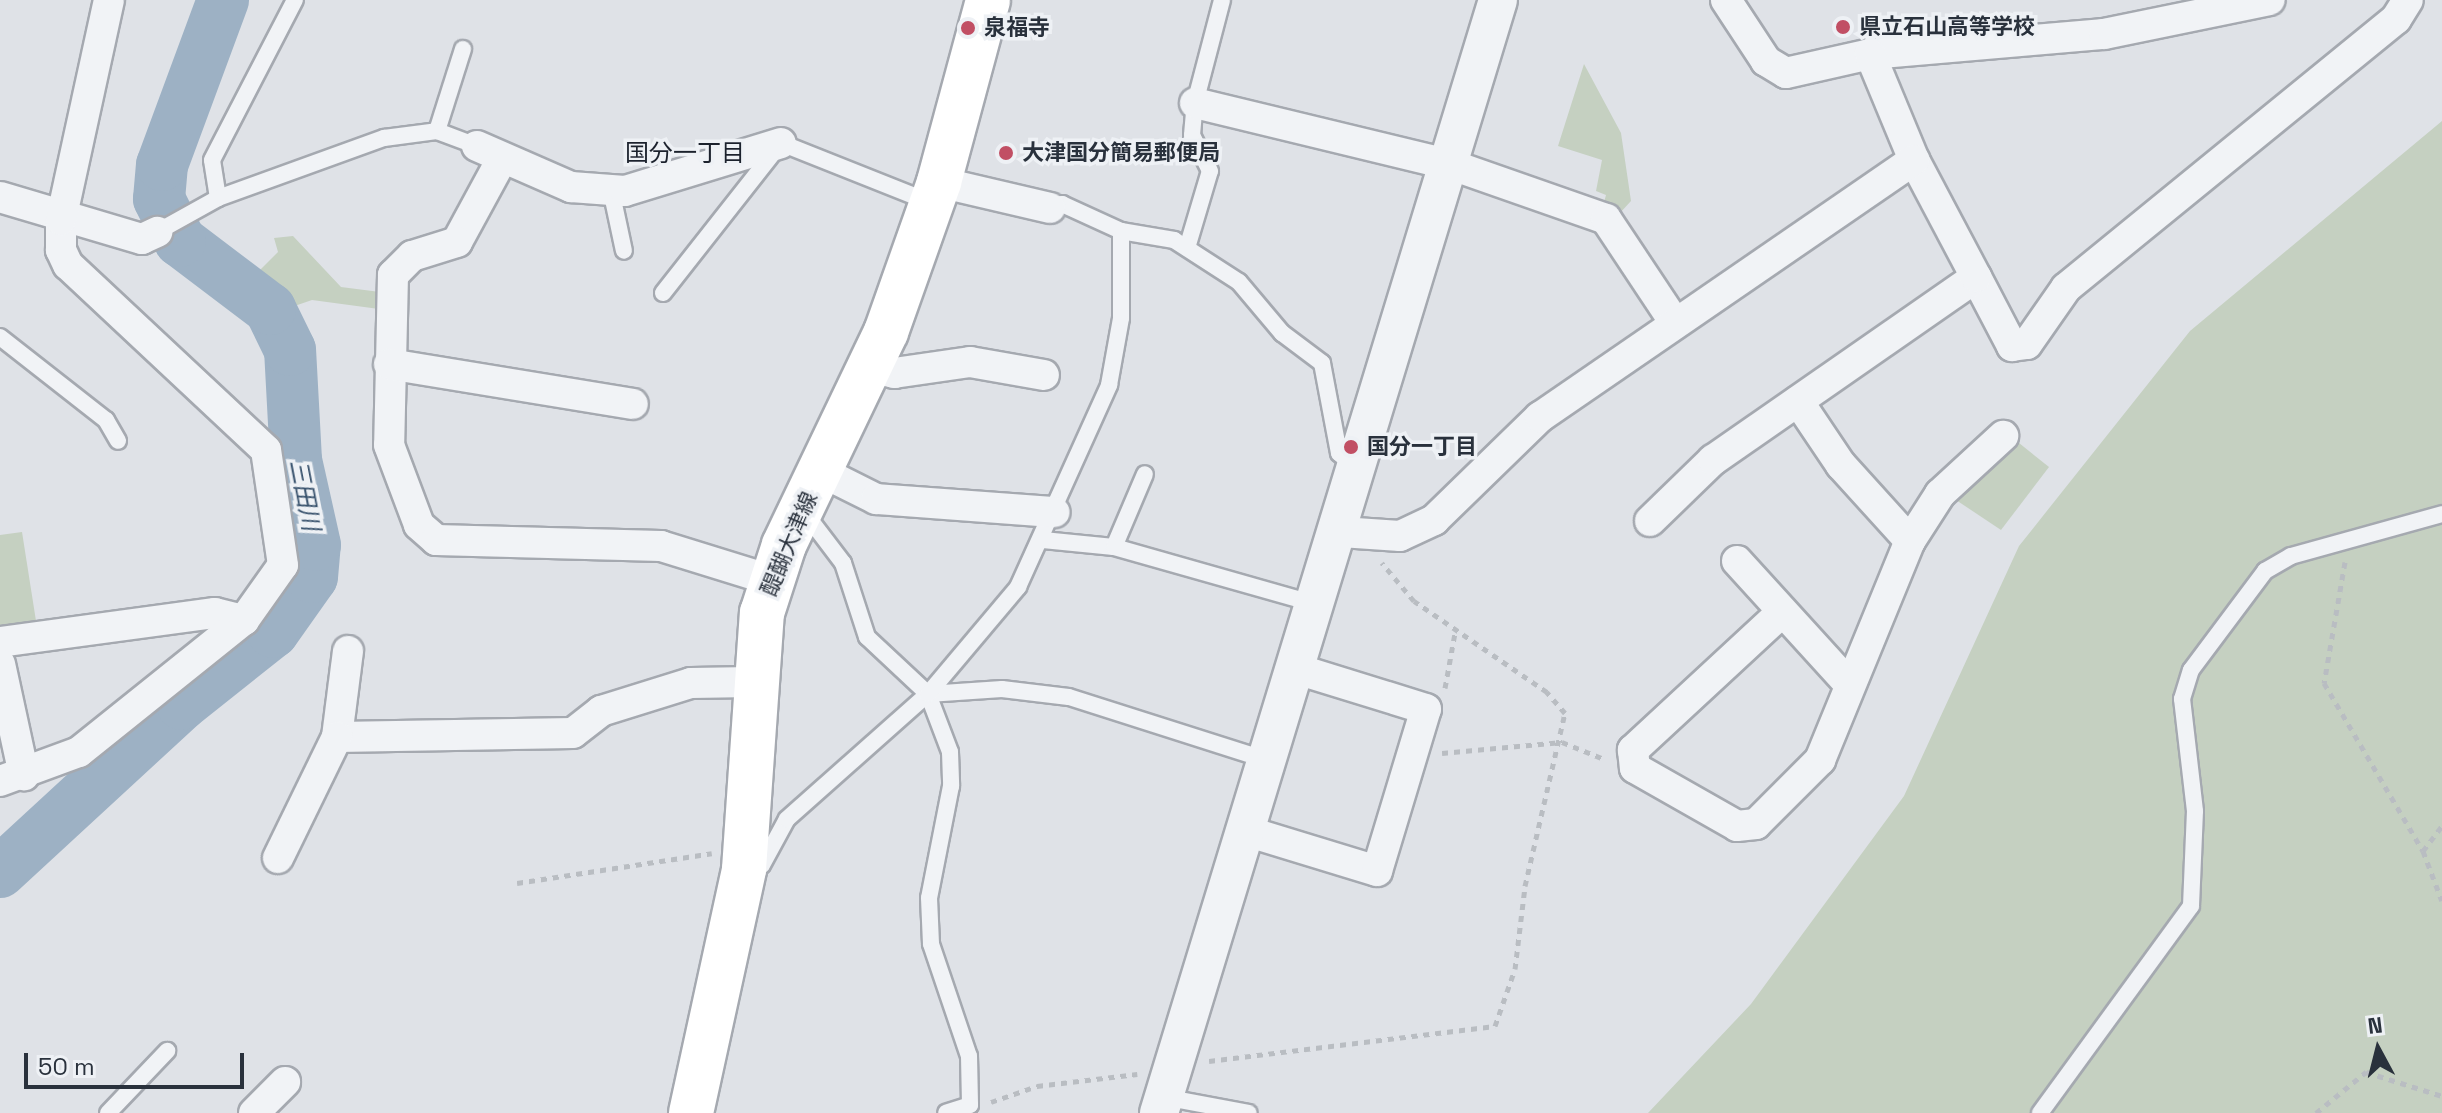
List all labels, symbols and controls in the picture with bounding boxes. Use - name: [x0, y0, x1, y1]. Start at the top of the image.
- place label: 県立石山高等学校: [1859, 14, 2035, 40]
- place label: 泉福寺: [984, 15, 1050, 41]
- marker: 県立石山高等学校: [1834, 18, 1852, 36]
- marker: 泉福寺: [959, 19, 977, 37]
- district label: 国分一丁目: [625, 139, 745, 167]
- place label: 大津国分簡易郵便局: [1022, 140, 1220, 166]
- marker: 大津国分簡易郵便局: [997, 144, 1015, 162]
- place label: 国分一丁目: [1367, 434, 1477, 460]
- marker: 国分一丁目: [1342, 438, 1360, 456]
- water label: 三田川: [284, 457, 326, 533]
- street label: 醍醐大津線: [755, 488, 823, 600]
- north arrow: [2338, 1009, 2418, 1089]
- text: N: [2366, 1010, 2384, 1040]
- scale bar: [28, 1037, 248, 1087]
- text: 50 m: [38, 1051, 95, 1082]

